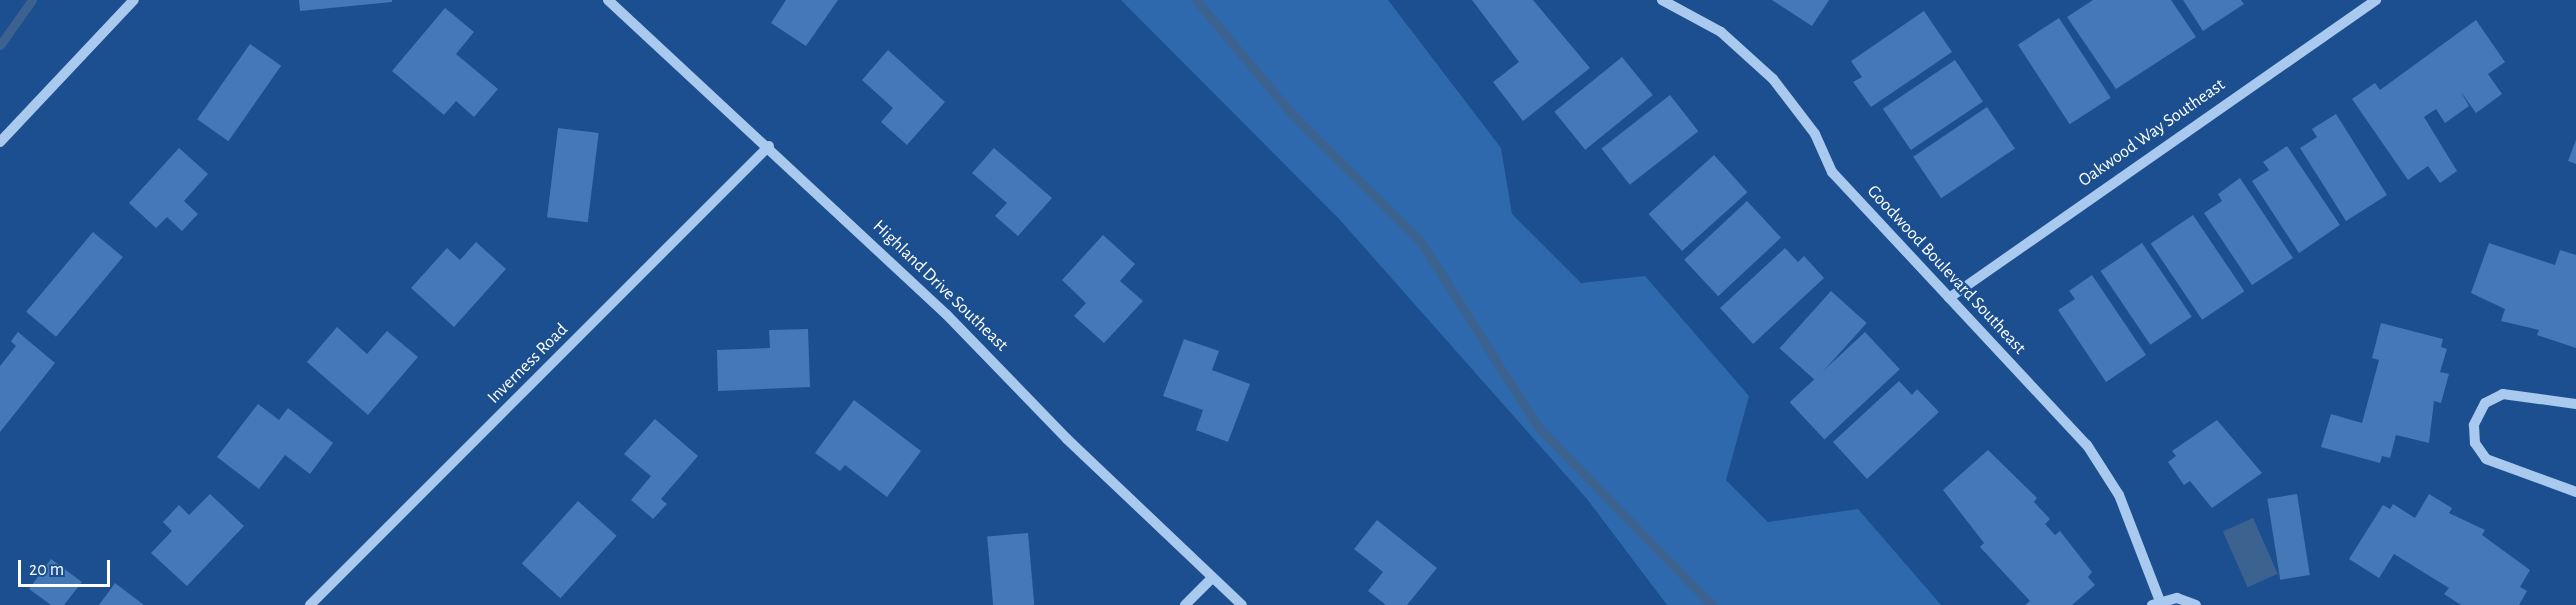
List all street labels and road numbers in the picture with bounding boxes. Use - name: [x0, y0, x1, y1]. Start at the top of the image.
- street label: Oakwood Way Southeast: [2075, 74, 2229, 192]
- street label: Goodwood Boulevard Southeast: [1862, 181, 2030, 359]
- street label: Highland Drive Southeast: [868, 216, 1012, 356]
- street label: Inverness Road: [483, 319, 573, 409]

